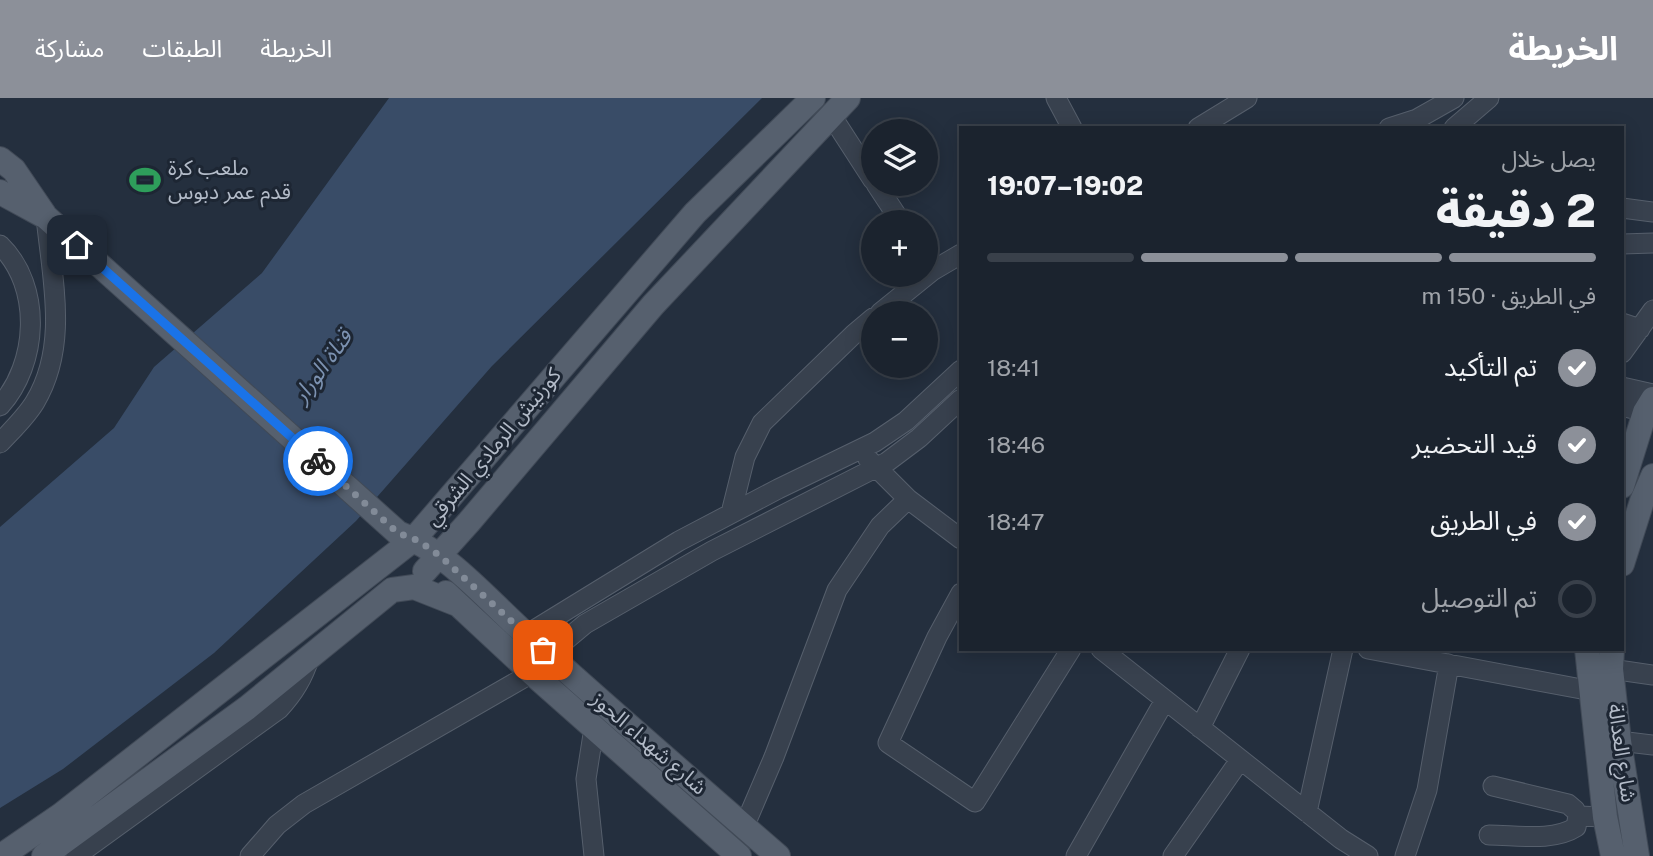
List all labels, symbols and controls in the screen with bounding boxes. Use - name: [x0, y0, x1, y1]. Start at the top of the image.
- text: الخريطة: [1508, 29, 1618, 67]
- text: مشاركة: [35, 34, 104, 62]
- text: الطبقات: [142, 34, 222, 62]
- text: الخريطة: [260, 34, 332, 62]
- map controls: [861, 119, 938, 378]
- button: layers: [861, 119, 938, 196]
- text: يصل خلال: [1502, 145, 1596, 172]
- place label: ملعب كرة قدم عمر دبوس: [168, 155, 291, 208]
- sports icon: ملعب كرة قدم عمر دبوس: [128, 163, 162, 197]
- text: 19:02–19:07: [987, 170, 1143, 201]
- text: 2 دقيقة: [1436, 183, 1596, 237]
- button: +: [861, 210, 938, 287]
- pin: [47, 215, 107, 275]
- icon: home: [58, 226, 96, 264]
- text: في الطريق · 150 m: [1422, 282, 1596, 309]
- button: −: [861, 301, 938, 378]
- water label: قناة الورار: [285, 322, 359, 410]
- icon: check: [1558, 349, 1596, 387]
- text: تم التأكيد: [1444, 351, 1537, 382]
- text: 18:41: [987, 354, 1040, 381]
- street label: كورنيش الرمادي الشرقي: [419, 363, 569, 533]
- courier: [283, 426, 353, 496]
- icon: check: [1558, 426, 1596, 464]
- text: قيد التحضير: [1412, 428, 1537, 459]
- text: 18:46: [987, 431, 1045, 458]
- icon: bike: [299, 442, 337, 480]
- icon: check: [1558, 503, 1596, 541]
- text: في الطريق: [1430, 505, 1537, 536]
- text: 18:47: [987, 508, 1045, 535]
- text: تم التوصيل: [1421, 582, 1537, 613]
- pin: [513, 620, 573, 680]
- icon: bag: [524, 631, 562, 669]
- street label: شارع شهداء الحوز: [584, 685, 712, 802]
- street label: شارع العدالة: [1600, 702, 1642, 804]

